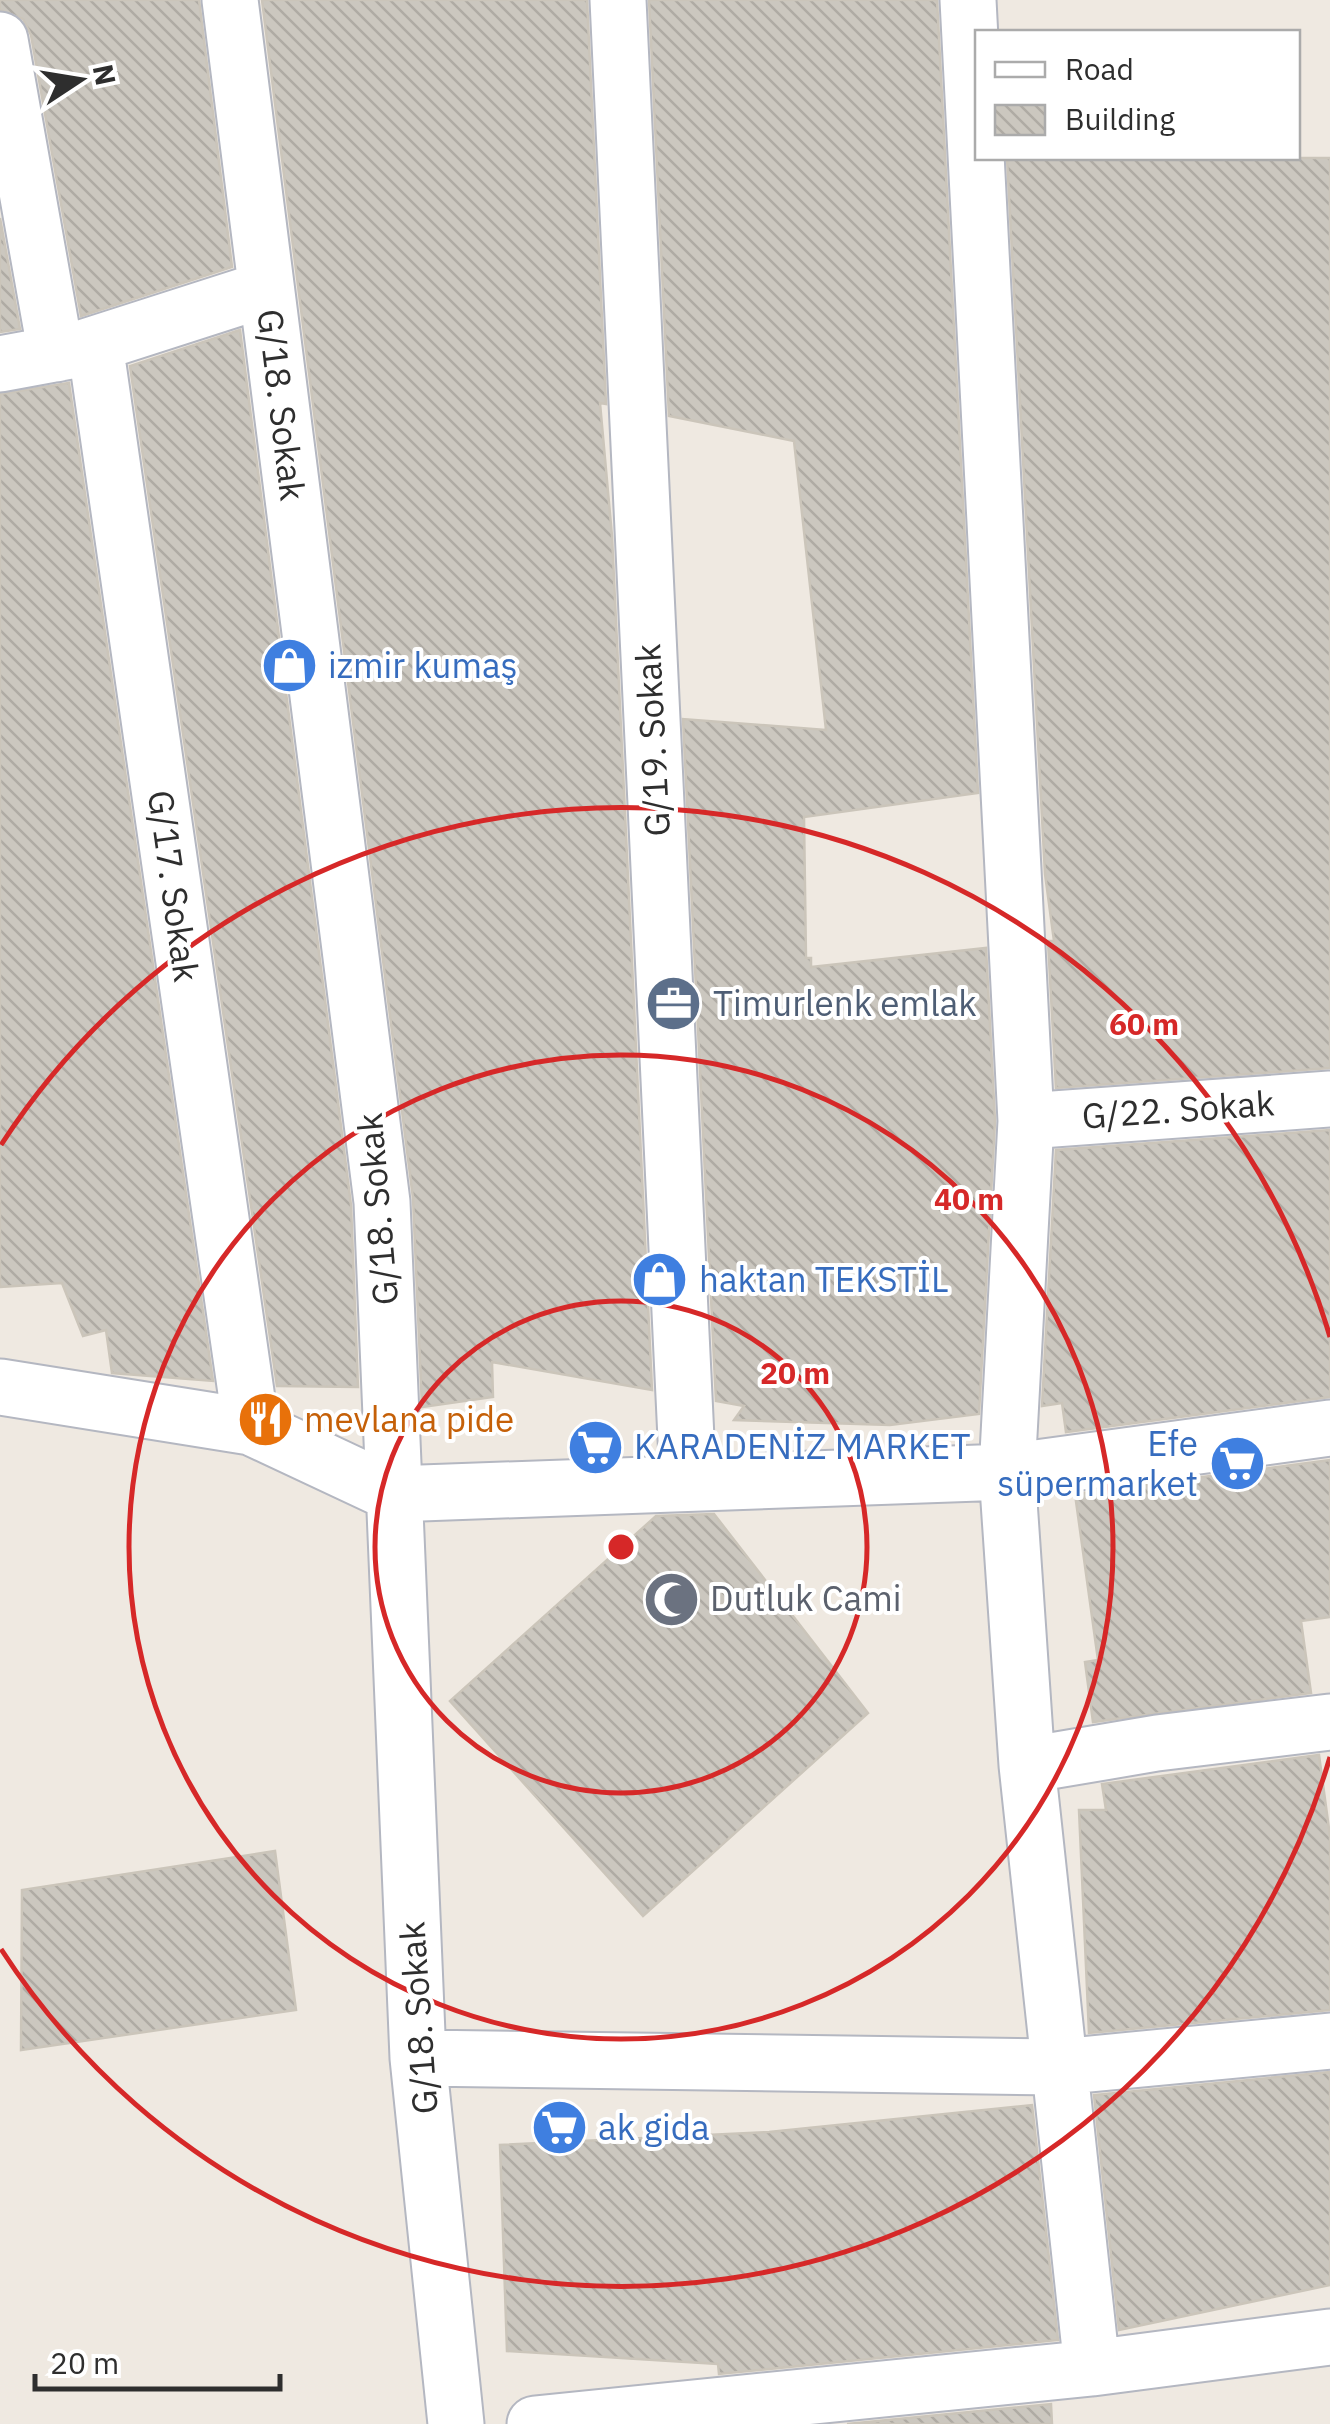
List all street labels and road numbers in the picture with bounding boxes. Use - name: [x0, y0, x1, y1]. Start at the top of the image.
- street label: G/18. Sokak: [247, 306, 317, 503]
- street label: G/19. Sokak: [624, 643, 680, 838]
- street label: G/17. Sokak: [138, 787, 210, 985]
- street label: G/22. Sokak: [1080, 1079, 1276, 1139]
- street label: G/18. Sokak: [346, 1111, 408, 1307]
- street label: G/18. Sokak: [388, 1920, 448, 2116]

